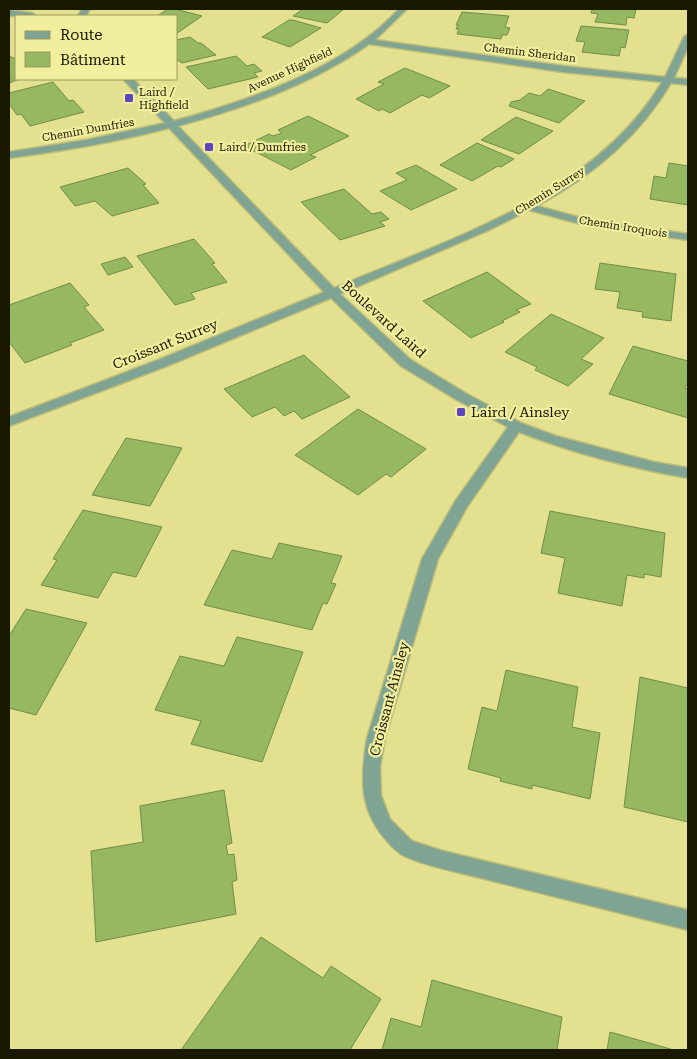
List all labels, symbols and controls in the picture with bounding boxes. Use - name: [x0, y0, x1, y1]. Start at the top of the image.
- legend: [15, 15, 178, 80]
- text: Route: [60, 26, 102, 44]
- street label: Chemin Sheridan: [483, 41, 577, 65]
- street label: Avenue Highfield: [246, 45, 334, 95]
- text: Bâtiment: [60, 51, 126, 69]
- place label: Laird / Highfield: [139, 86, 189, 112]
- marker: Laird / Highfield: [123, 92, 135, 104]
- street label: Chemin Dumfries: [41, 115, 135, 145]
- marker: Laird / Dumfries: [203, 141, 215, 153]
- place label: Laird / Dumfries: [219, 141, 306, 154]
- street label: Chemin Surrey: [513, 164, 588, 218]
- street label: Chemin Iroquois: [578, 214, 668, 240]
- street label: Boulevard Laird: [339, 277, 429, 361]
- street label: Croissant Surrey: [110, 315, 221, 372]
- place label: Laird / Ainsley: [471, 404, 570, 420]
- marker: Laird / Ainsley: [455, 406, 467, 418]
- street label: Croissant Ainsley: [366, 639, 412, 758]

